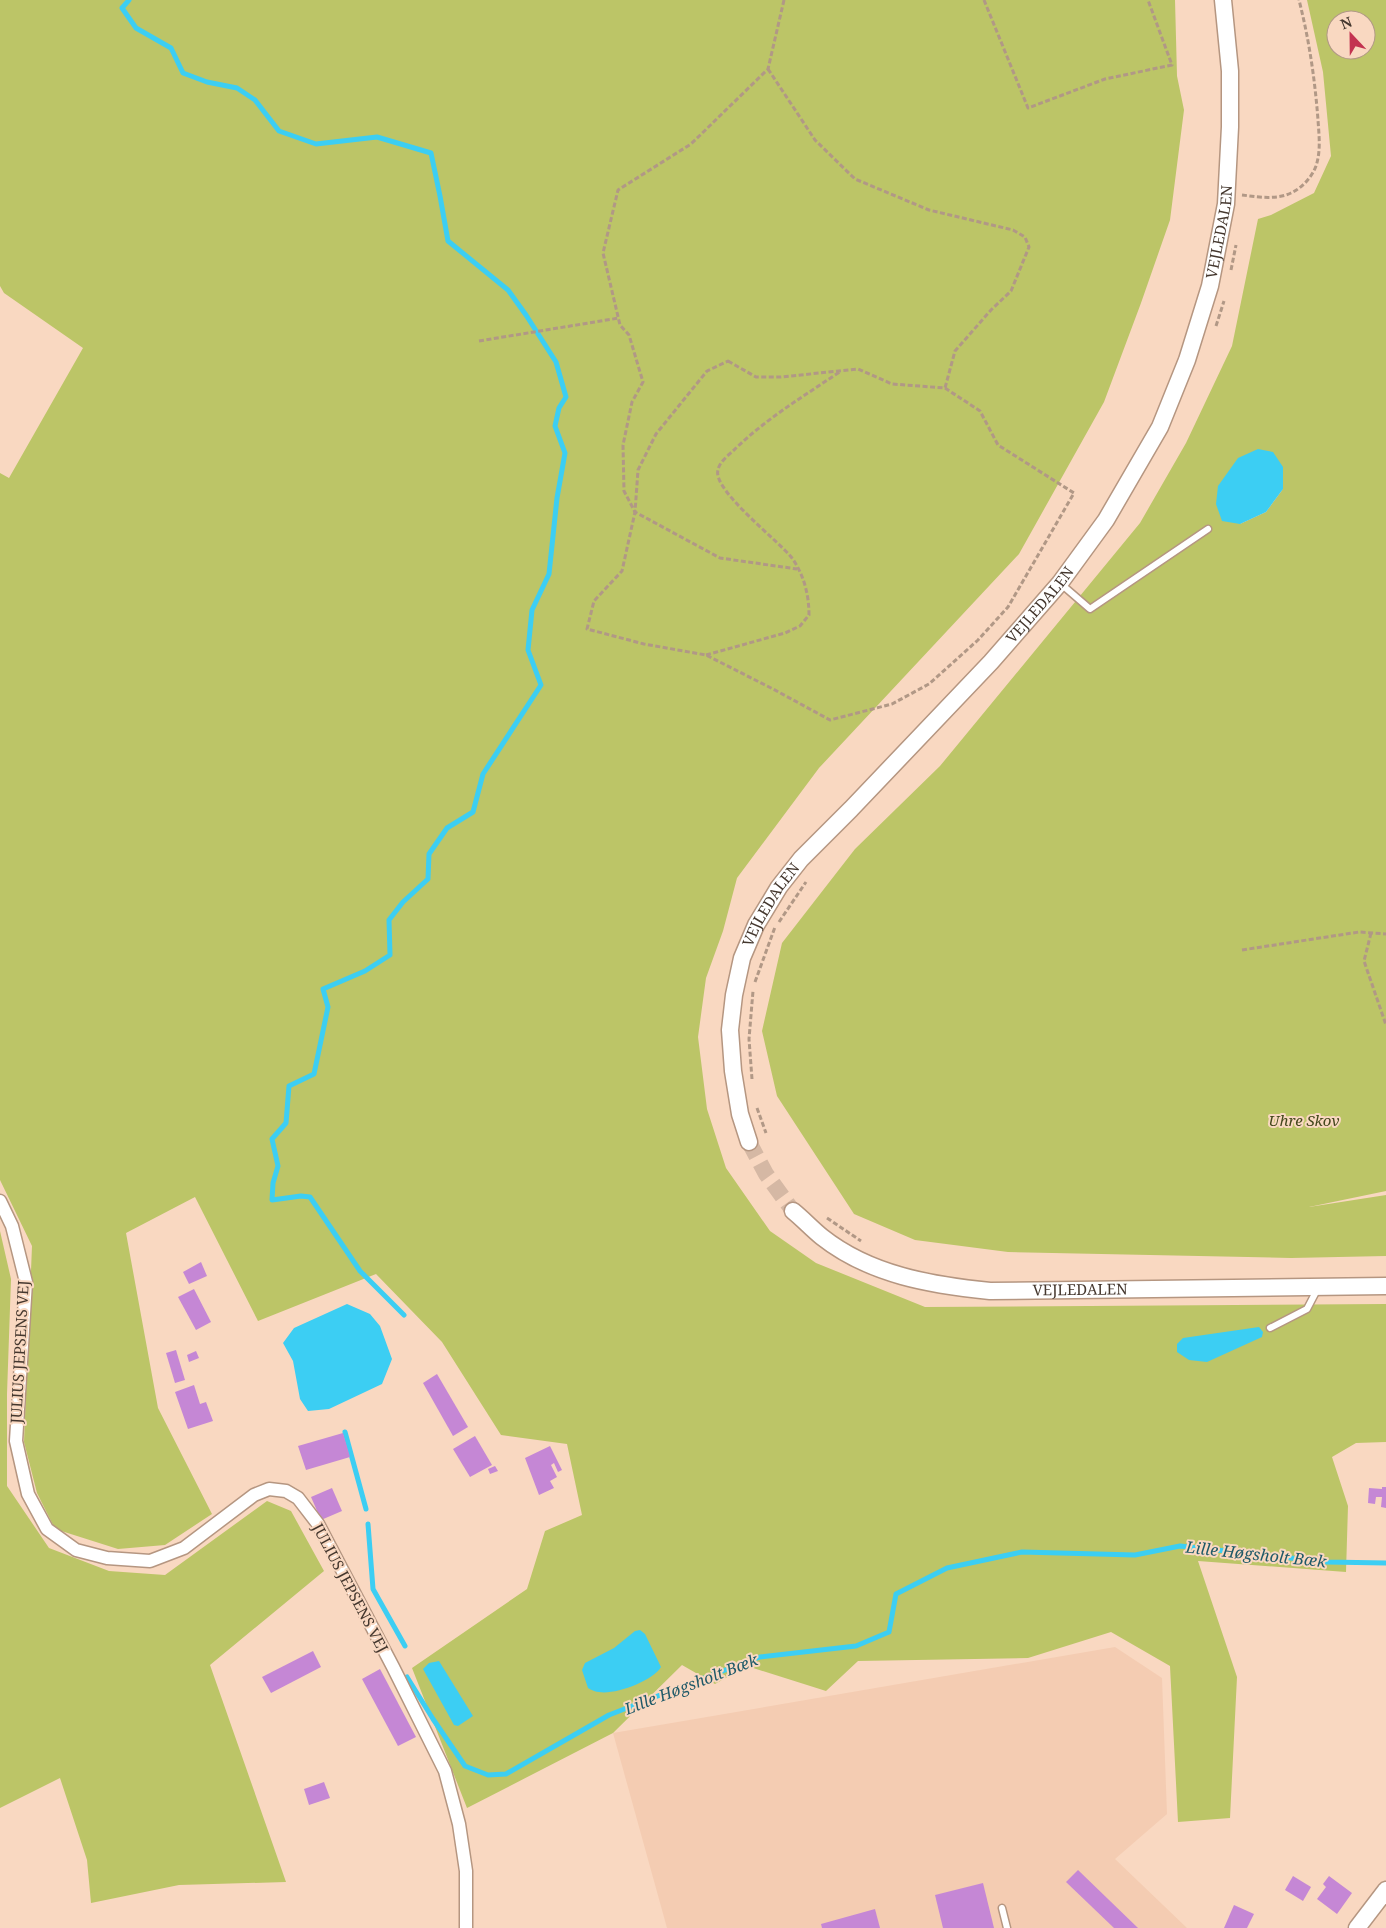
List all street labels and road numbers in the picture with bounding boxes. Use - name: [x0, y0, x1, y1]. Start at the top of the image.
- street label: VEJLEDALEN: [1201, 184, 1236, 280]
- street label: VEJLEDALEN: [1001, 562, 1078, 647]
- street label: VEJLEDALEN: [737, 858, 804, 949]
- street label: VEJLEDALEN: [1033, 1278, 1128, 1299]
- street label: JULIUS JEPSENS VEJ: [5, 1280, 33, 1425]
- street label: JULIUS JEPSENS VEJ: [308, 1519, 393, 1656]

